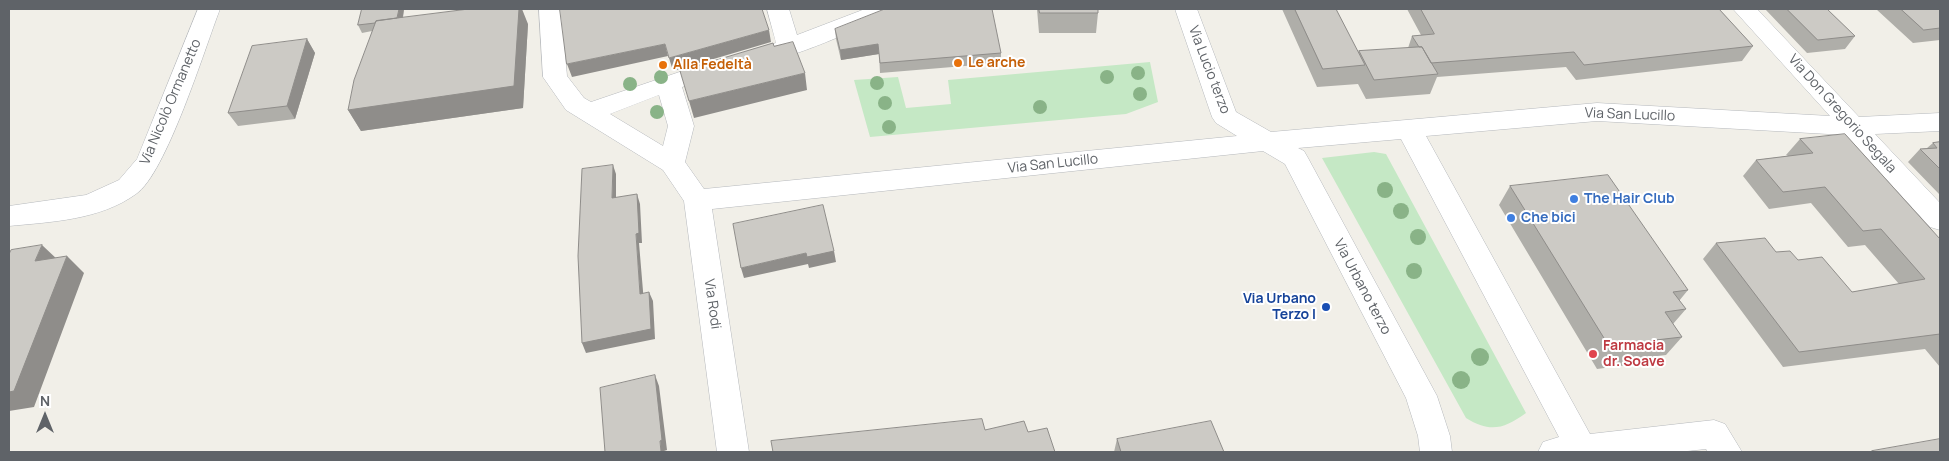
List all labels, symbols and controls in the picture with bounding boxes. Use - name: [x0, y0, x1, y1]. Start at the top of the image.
- street label: Via Lucio terzo: [1184, 24, 1234, 116]
- street label: Via Nicolò Ormanetto: [137, 37, 205, 167]
- street label: Via Don Gregorio Segala: [1784, 51, 1900, 177]
- place label: Le arche: [968, 55, 1025, 71]
- place label: Alla Fedeltà: [673, 57, 752, 73]
- marker: Le arche: [952, 57, 964, 69]
- marker: Alla Fedeltà: [657, 59, 669, 71]
- street label: Via San Lucillo: [1584, 105, 1676, 125]
- street label: Via San Lucillo: [1007, 151, 1099, 177]
- place label: The Hair Club: [1584, 191, 1675, 207]
- marker: The Hair Club: [1568, 193, 1580, 205]
- place label: Che bici: [1521, 210, 1576, 226]
- marker: Che bici: [1505, 212, 1517, 224]
- street label: Via Urbano terzo: [1330, 236, 1394, 338]
- street label: Via Rodi: [700, 278, 724, 330]
- place label: Via Urbano Terzo I: [1243, 291, 1316, 324]
- marker: Via Urbano Terzo I: [1320, 301, 1332, 313]
- place label: Farmacia dr. Soave: [1603, 338, 1665, 371]
- marker: Farmacia dr. Soave: [1587, 348, 1599, 360]
- north arrow: [20, 391, 70, 441]
- text: N: [40, 391, 50, 410]

